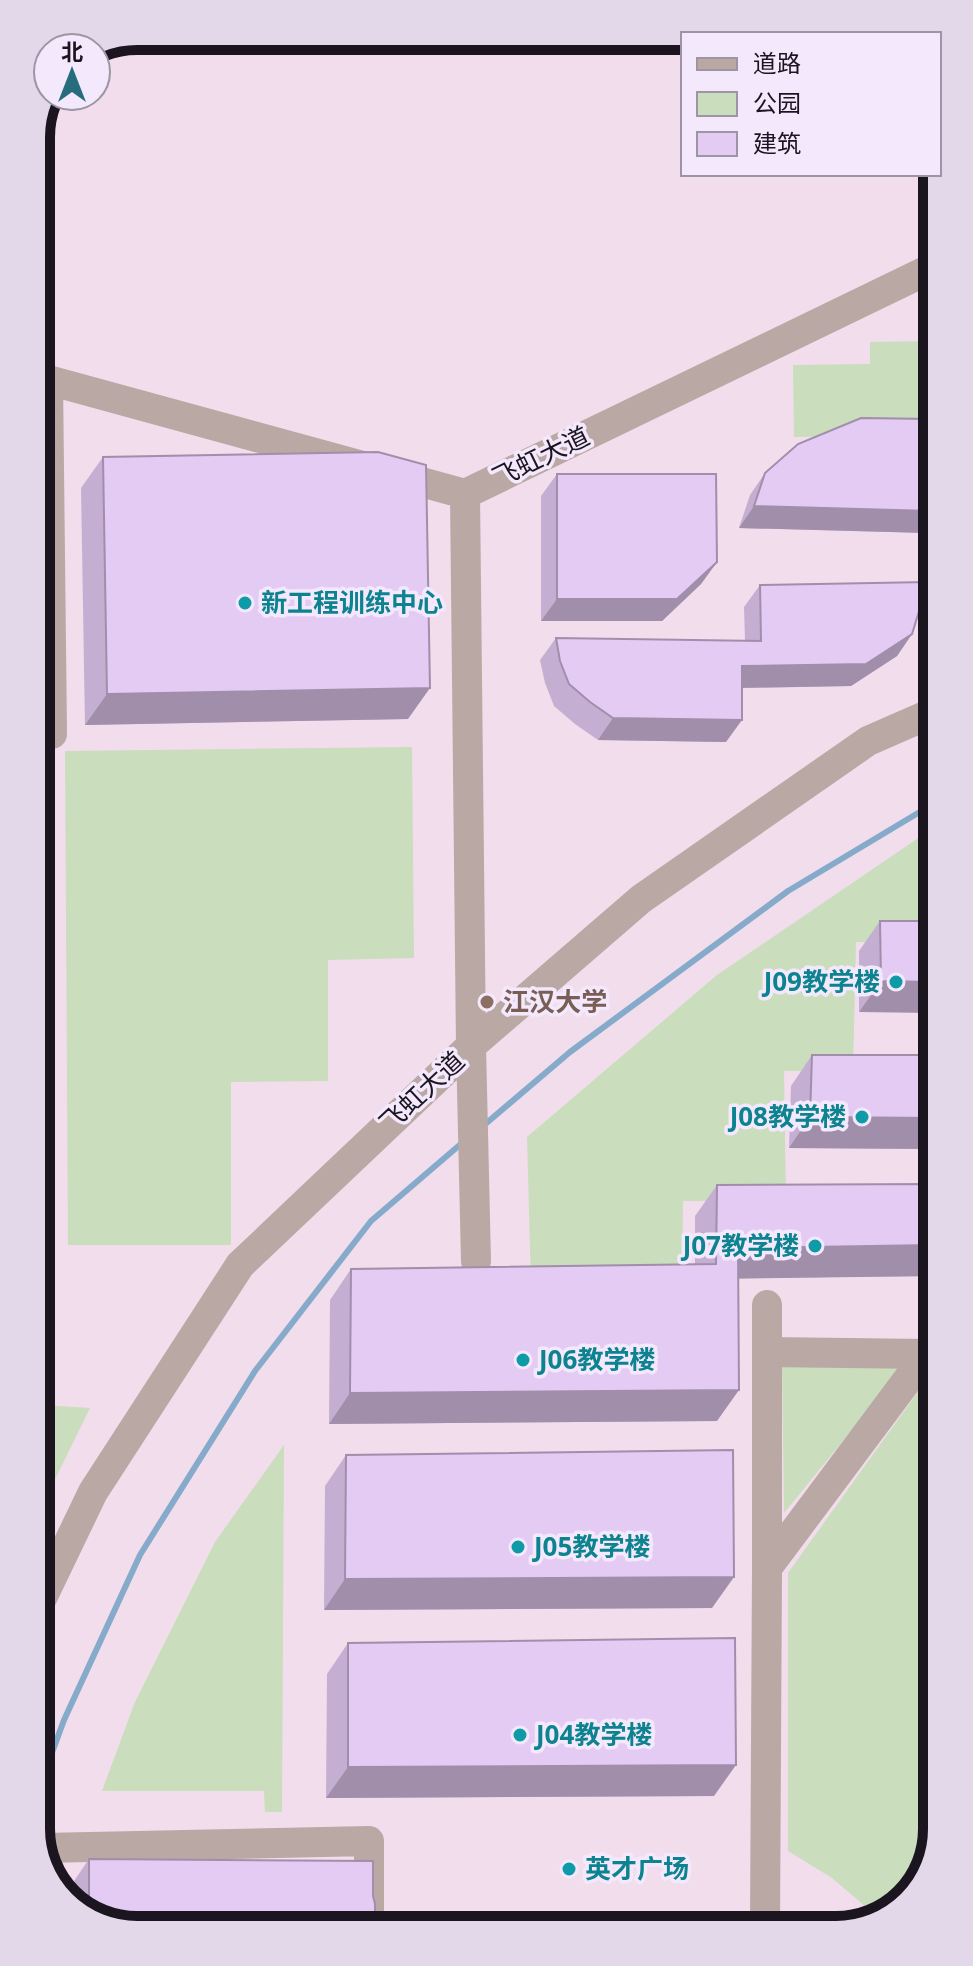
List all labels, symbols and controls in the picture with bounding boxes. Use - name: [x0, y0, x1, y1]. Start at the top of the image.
- north arrow: [32, 32, 112, 112]
- legend: [681, 32, 941, 176]
- text: 北: [61, 36, 83, 66]
- text: 道路: [753, 46, 801, 79]
- text: 公园: [753, 86, 801, 119]
- text: 建筑: [753, 126, 801, 159]
- street label: 飞虹大道: [486, 417, 595, 495]
- place label: 新工程训练中心: [261, 584, 443, 620]
- marker: 新工程训练中心: [236, 594, 254, 612]
- place label: J09教学楼: [762, 963, 880, 999]
- marker: J09教学楼: [887, 973, 905, 991]
- place label: 江汉大学: [503, 983, 607, 1019]
- marker: 江汉大学: [478, 993, 496, 1011]
- street label: 飞虹大道: [371, 1043, 472, 1140]
- place label: J08教学楼: [728, 1098, 846, 1134]
- marker: J08教学楼: [853, 1108, 871, 1126]
- place label: J07教学楼: [681, 1227, 799, 1263]
- marker: J07教学楼: [806, 1237, 824, 1255]
- place label: J06教学楼: [537, 1341, 655, 1377]
- marker: J06教学楼: [514, 1351, 532, 1369]
- place label: J05教学楼: [532, 1528, 650, 1564]
- marker: J05教学楼: [509, 1538, 527, 1556]
- place label: J04教学楼: [534, 1716, 652, 1752]
- marker: J04教学楼: [511, 1726, 529, 1744]
- place label: 英才广场: [585, 1850, 689, 1886]
- marker: 英才广场: [560, 1860, 578, 1878]

